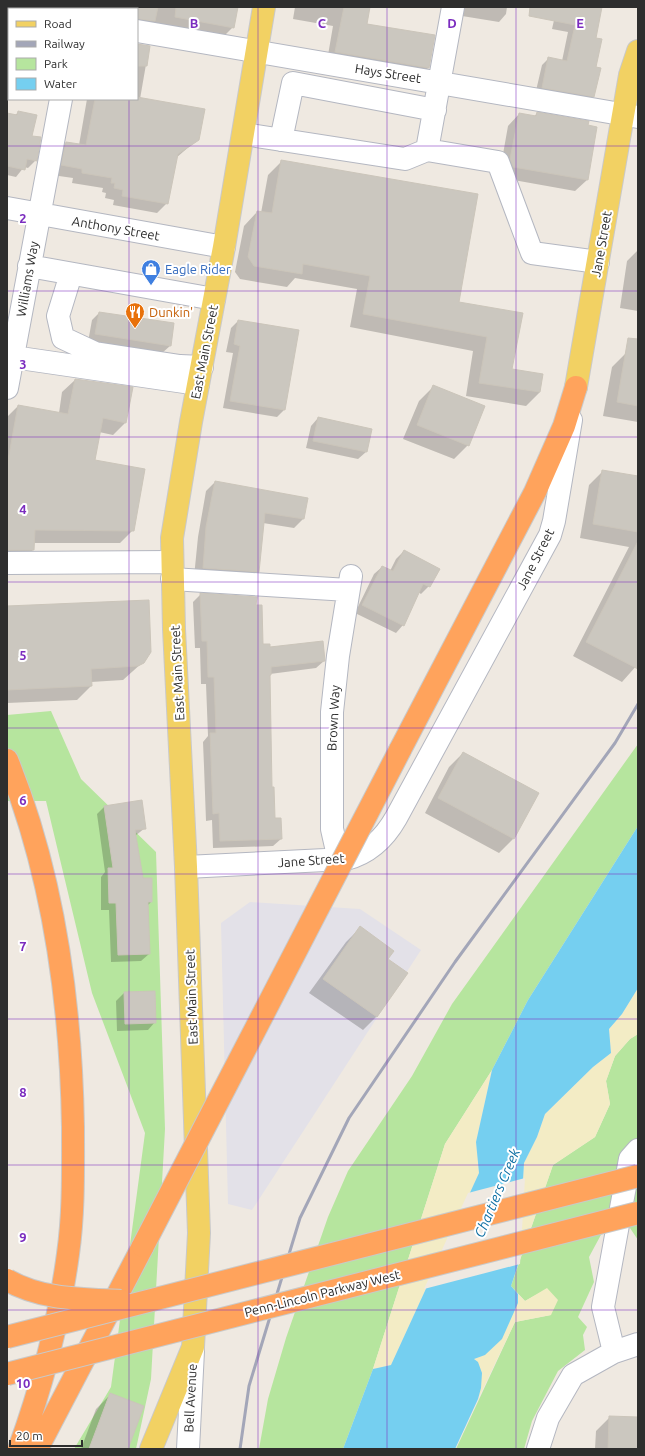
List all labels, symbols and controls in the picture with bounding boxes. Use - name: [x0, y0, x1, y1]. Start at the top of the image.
- legend: [8, 8, 138, 100]
- text: B: [190, 16, 199, 30]
- text: C: [318, 16, 327, 30]
- text: D: [447, 16, 457, 30]
- text: E: [576, 16, 584, 30]
- text: Road: [44, 17, 72, 30]
- text: Railway: [44, 37, 85, 50]
- text: Park: [44, 57, 68, 70]
- street label: Hays Street: [354, 61, 422, 85]
- text: Water: [44, 77, 77, 90]
- street label: Jane Street: [588, 210, 614, 278]
- text: 2: [19, 211, 27, 225]
- street label: Anthony Street: [71, 213, 161, 243]
- street label: Williams Way: [13, 240, 41, 318]
- shop icon: Eagle Rider: [140, 258, 162, 286]
- place label: Eagle Rider: [165, 262, 231, 276]
- restaurant icon: Dunkin': [124, 301, 146, 329]
- street label: East Main Street: [188, 304, 220, 400]
- place label: Dunkin': [149, 305, 193, 319]
- text: 3: [19, 357, 27, 371]
- text: 4: [19, 502, 27, 516]
- street label: Jane Street: [514, 526, 556, 592]
- street label: East Main Street: [168, 625, 186, 721]
- text: 5: [19, 648, 27, 662]
- street label: Brown Way: [324, 685, 342, 751]
- text: 6: [19, 793, 27, 807]
- street label: Jane Street: [277, 851, 345, 869]
- text: 7: [19, 939, 27, 953]
- street label: East Main Street: [182, 949, 200, 1045]
- text: 8: [19, 1085, 27, 1099]
- water label: Chartiers Creek: [471, 1145, 523, 1240]
- text: 9: [19, 1230, 27, 1244]
- street label: Penn-Lincoln Parkway West: [243, 1267, 401, 1319]
- street label: Bell Avenue: [181, 1363, 199, 1433]
- text: 10: [16, 1376, 30, 1390]
- scale bar: [10, 1422, 82, 1448]
- text: 20 m: [16, 1429, 43, 1442]

